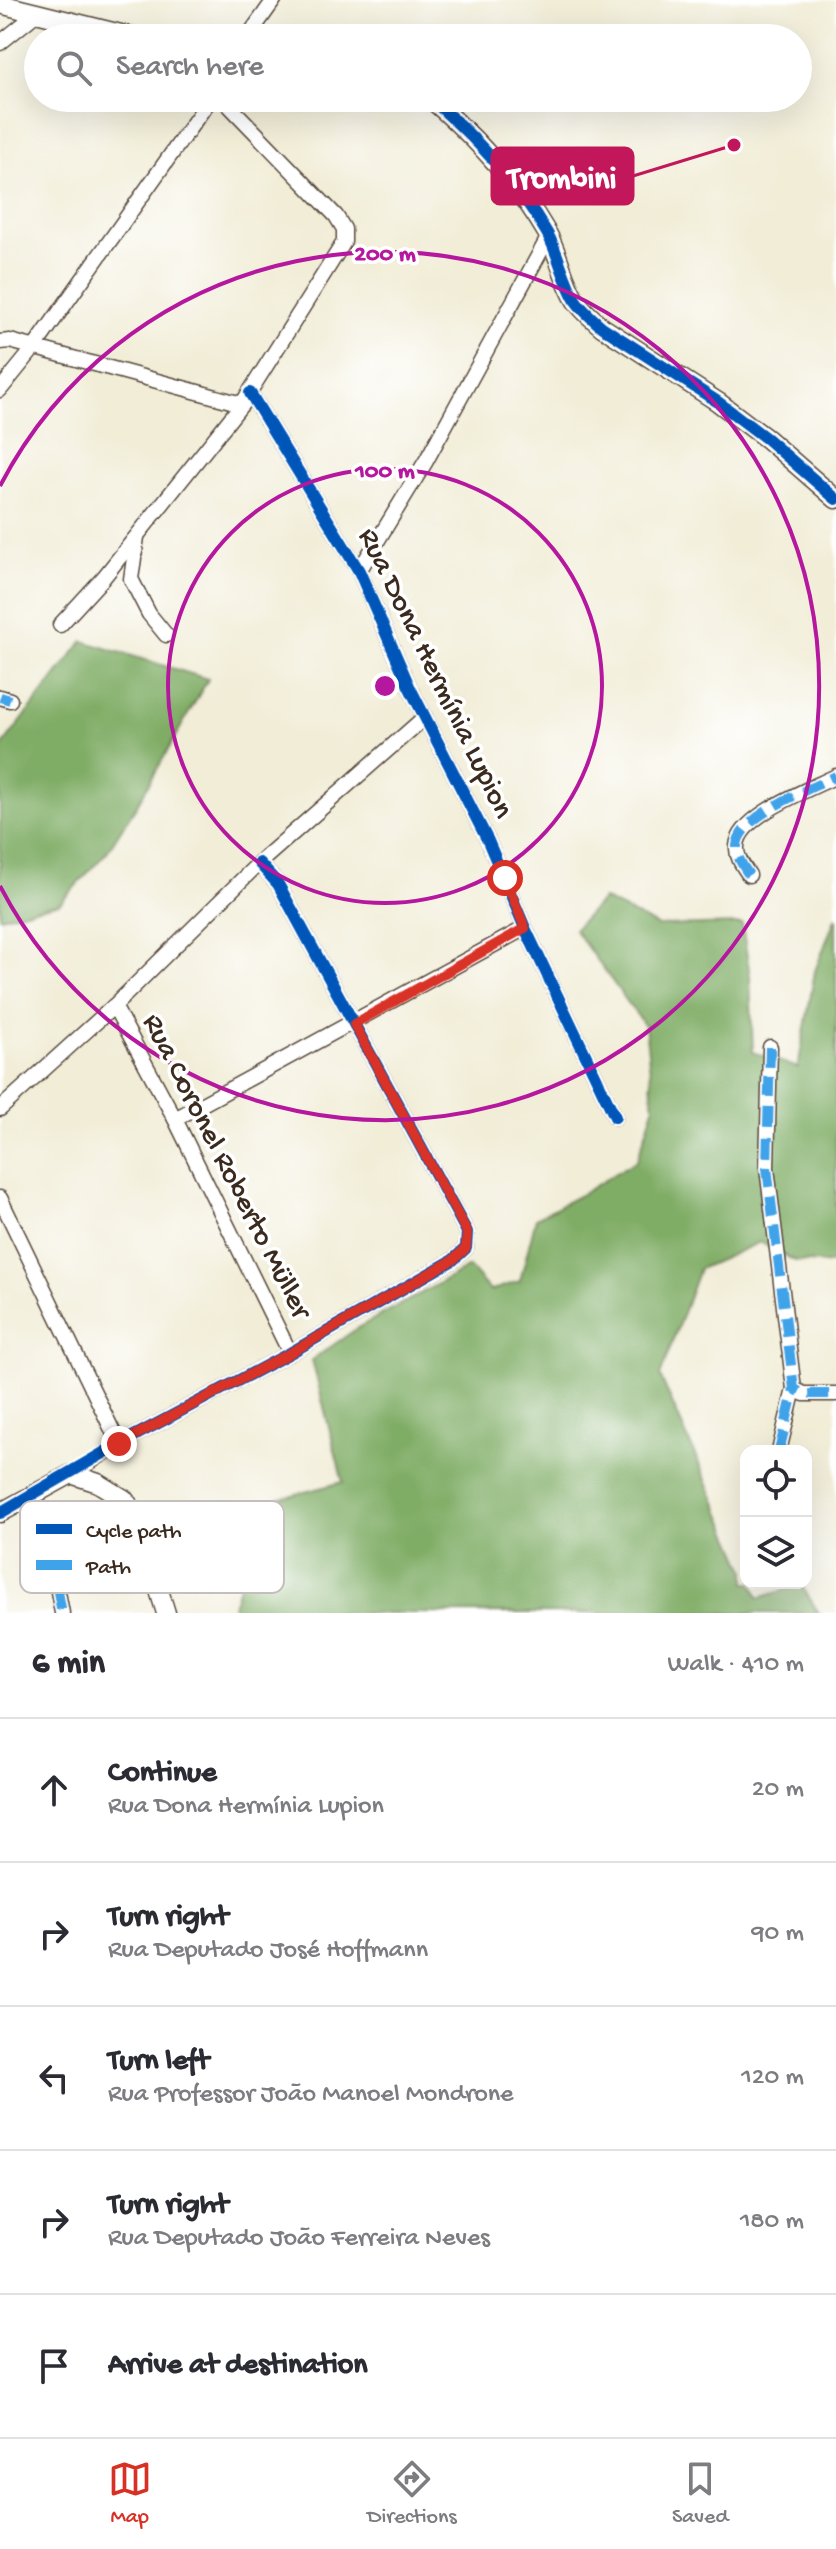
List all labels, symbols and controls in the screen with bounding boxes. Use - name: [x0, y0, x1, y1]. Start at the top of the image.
- search box: [24, 24, 812, 112]
- icon: search: [52, 46, 96, 90]
- text: Search here: [116, 51, 264, 86]
- callout: Trombini: [492, 148, 633, 204]
- text: Trombini: [505, 162, 616, 200]
- text: 200 m: [354, 241, 416, 270]
- text: 100 m: [354, 458, 415, 487]
- street label: Rua Dona Hermínia Lupion: [348, 523, 520, 825]
- centre of rings: [371, 672, 399, 700]
- route start: [487, 860, 523, 896]
- street label: Rua Coronel Roberto Müller: [133, 1009, 318, 1327]
- route end: [101, 1426, 137, 1462]
- map controls: [740, 1445, 812, 1589]
- button: locate: [740, 1445, 812, 1517]
- legend: [20, 1501, 284, 1593]
- button: layers: [740, 1517, 812, 1589]
- text: Cycle path: [86, 1520, 182, 1546]
- text: Path: [85, 1556, 131, 1582]
- text: 6 min: [32, 1645, 105, 1685]
- text: Walk · 410 m: [667, 1650, 804, 1681]
- text: Continue: [108, 1757, 217, 1792]
- icon: ahead: [32, 1768, 76, 1812]
- text: 20 m: [752, 1775, 804, 1806]
- text: Rua Dona Hermínia Lupion: [108, 1792, 384, 1823]
- text: Turn right: [108, 1901, 228, 1936]
- icon: right: [32, 1912, 76, 1956]
- text: 90 m: [752, 1919, 804, 1950]
- text: Rua Deputado José Hoffmann: [108, 1936, 428, 1967]
- text: Turn left: [108, 2045, 209, 2080]
- icon: left: [32, 2056, 76, 2100]
- text: 120 m: [741, 2063, 804, 2094]
- text: Rua Professor João Manoel Mondrone: [108, 2080, 513, 2111]
- text: Turn right: [108, 2189, 228, 2224]
- icon: right: [32, 2200, 76, 2244]
- text: 180 m: [740, 2207, 804, 2238]
- text: Rua Deputado João Ferreira Neves: [108, 2224, 490, 2255]
- icon: arrive: [32, 2344, 76, 2388]
- text: Arrive at destination: [108, 2349, 368, 2384]
- tab: Map: [108, 2457, 152, 2531]
- tab: Directions: [367, 2457, 457, 2531]
- tab: Saved: [672, 2457, 728, 2531]

